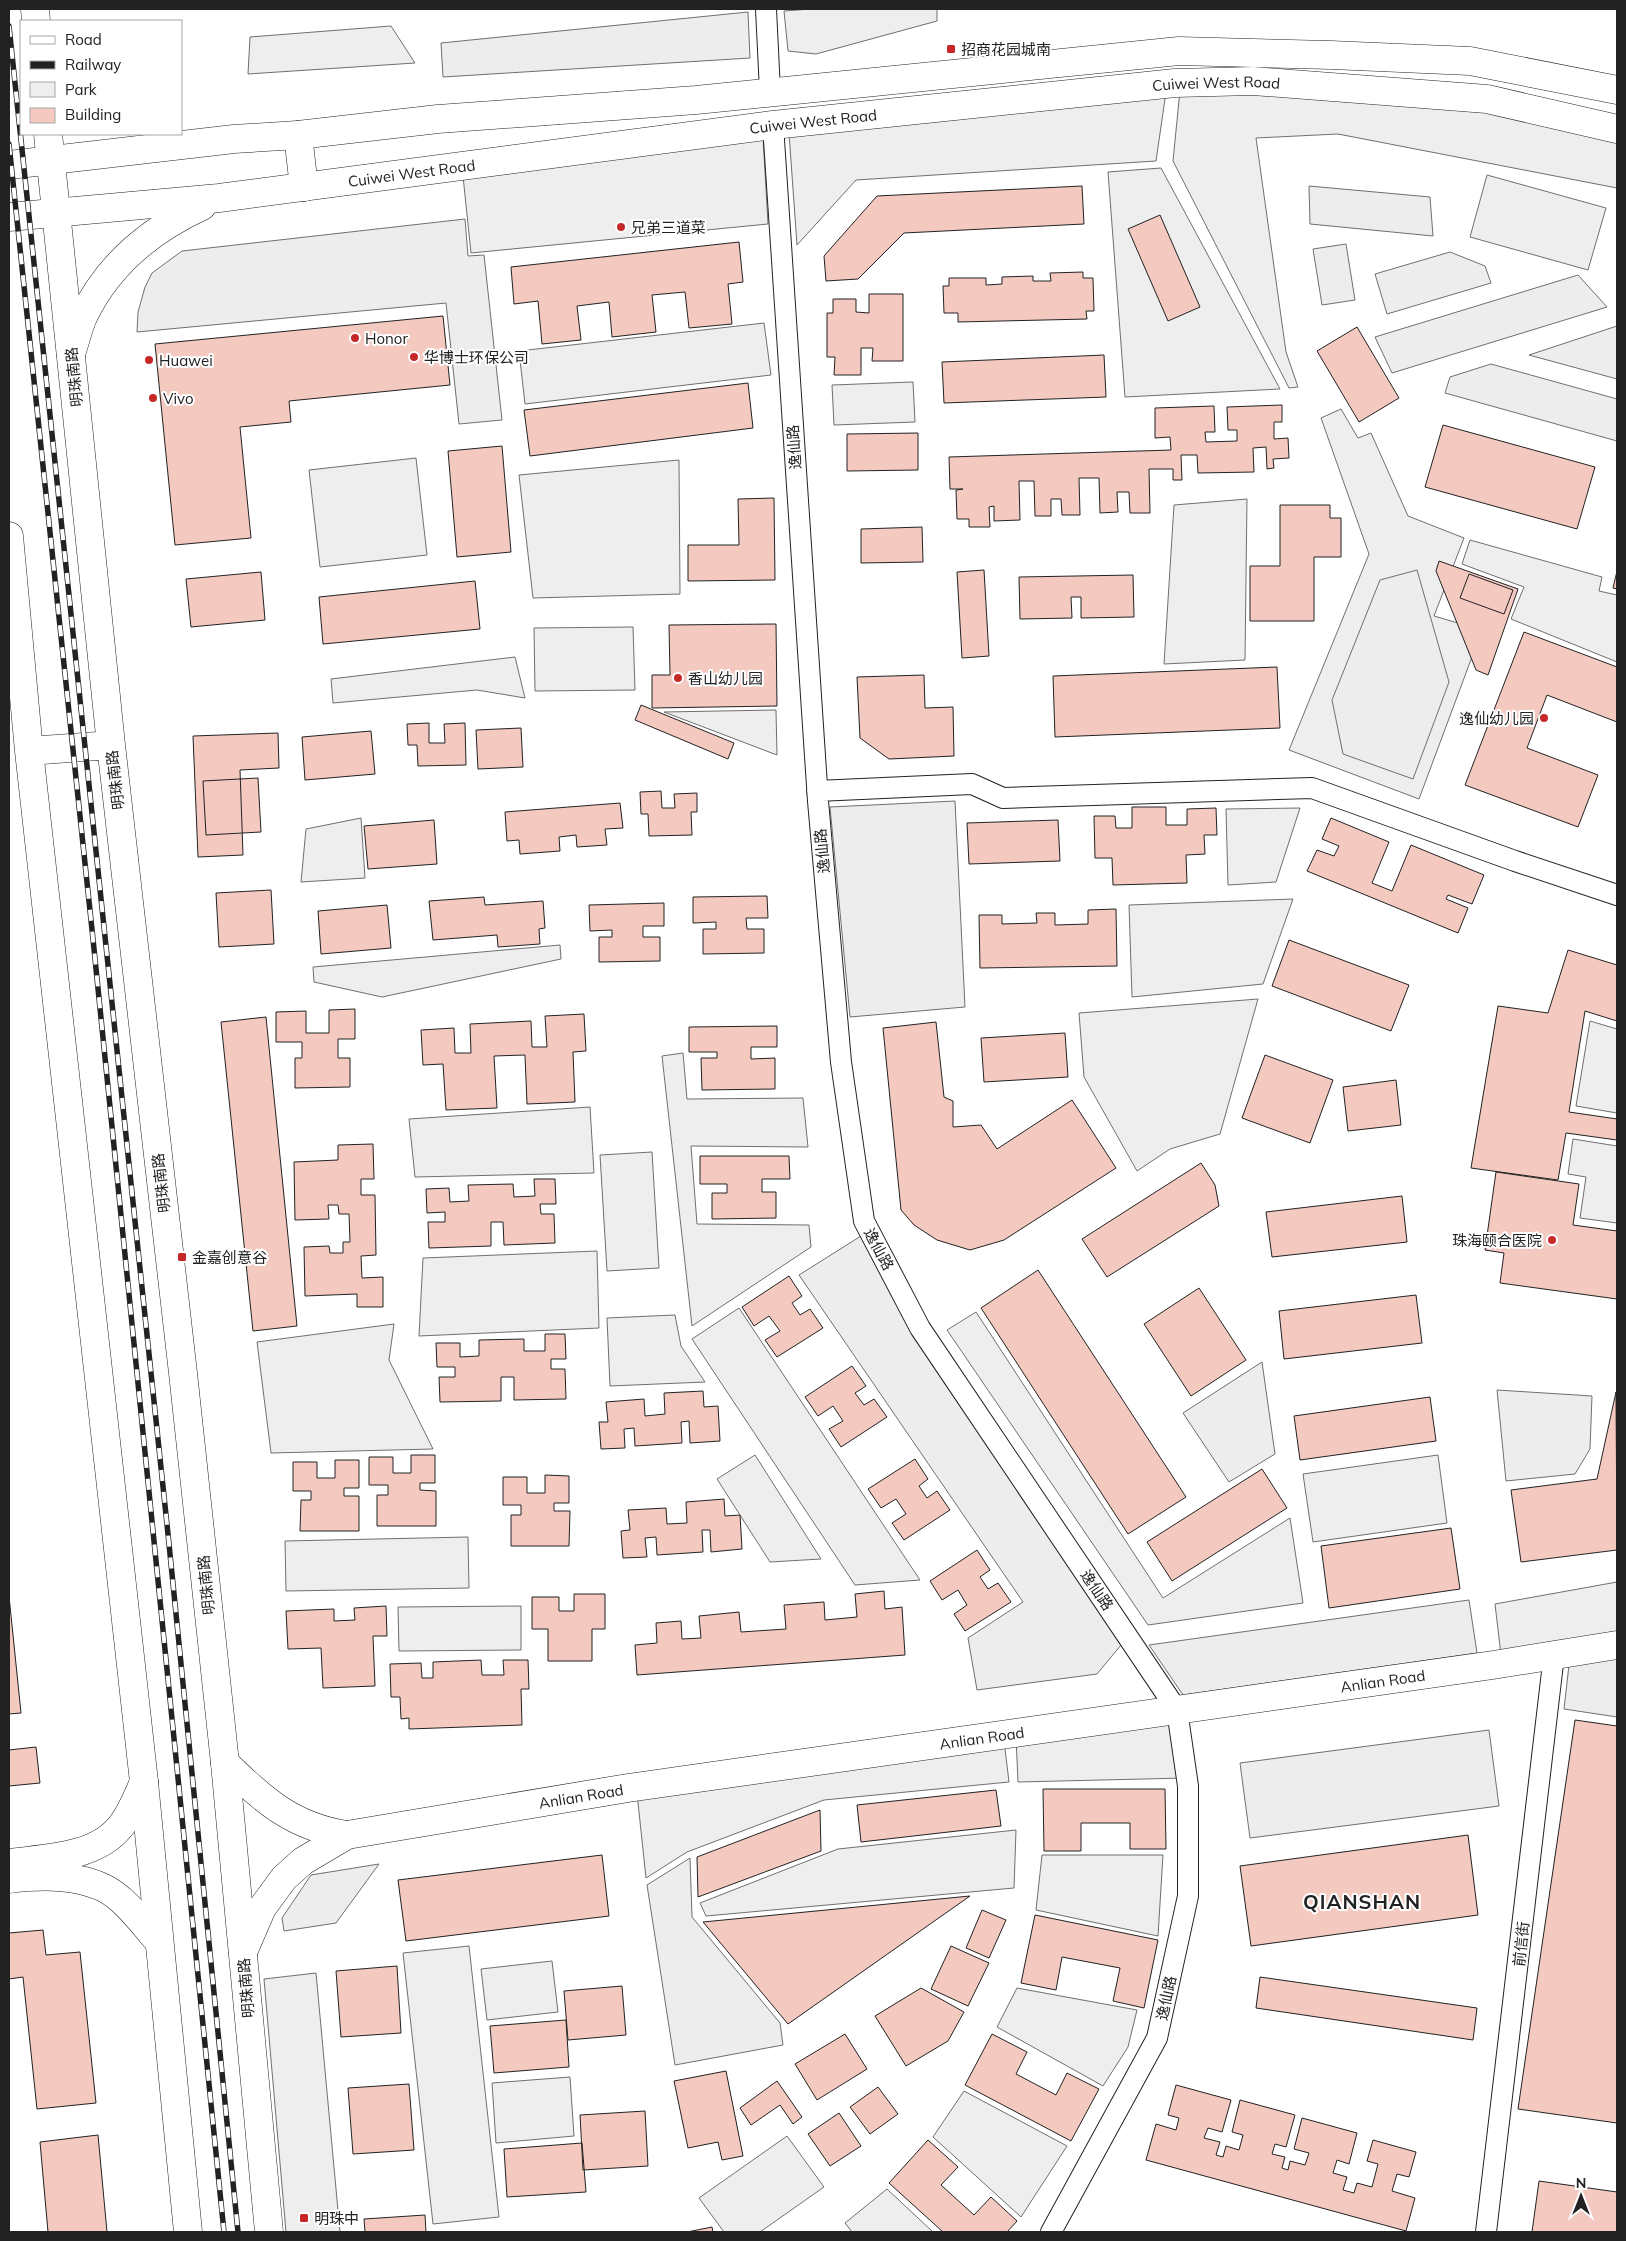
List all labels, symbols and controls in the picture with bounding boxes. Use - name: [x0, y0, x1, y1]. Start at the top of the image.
- legend: [20, 20, 182, 135]
- text: Road: [65, 30, 102, 49]
- place label: 招商花园城南: [961, 40, 1051, 59]
- marker: 招商花园城南: [945, 43, 957, 55]
- text: Railway: [65, 55, 121, 74]
- street label: Cuiwei West Road: [1151, 71, 1281, 95]
- text: Park: [65, 80, 97, 99]
- text: Building: [65, 105, 121, 124]
- street label: Cuiwei West Road: [748, 105, 878, 138]
- street label: Cuiwei West Road: [347, 155, 476, 190]
- place label: 兄弟三道菜: [631, 218, 706, 237]
- marker: 兄弟三道菜: [615, 221, 627, 233]
- place label: Honor: [365, 329, 408, 348]
- marker: Honor: [349, 332, 361, 344]
- street label: 明珠南路: [61, 346, 87, 408]
- place label: 华博士环保公司: [424, 348, 529, 367]
- place label: Huawei: [159, 351, 213, 370]
- marker: 华博士环保公司: [408, 351, 420, 363]
- marker: Huawei: [143, 354, 155, 366]
- place label: Vivo: [163, 389, 193, 408]
- marker: Vivo: [147, 392, 159, 404]
- street label: 逸仙路: [783, 424, 805, 470]
- place label: 香山幼儿园: [688, 669, 763, 688]
- marker: 香山幼儿园: [672, 672, 684, 684]
- place label: 逸仙幼儿园: [1459, 709, 1534, 728]
- marker: 逸仙幼儿园: [1538, 712, 1550, 724]
- street label: 明珠南路: [102, 749, 128, 811]
- street label: 逸仙路: [811, 828, 833, 874]
- street label: 明珠南路: [148, 1152, 174, 1214]
- street label: 逸仙路: [860, 1225, 898, 1273]
- place label: 珠海颐合医院: [1452, 1231, 1542, 1250]
- marker: 珠海颐合医院: [1546, 1234, 1558, 1246]
- place label: 金嘉创意谷: [192, 1248, 267, 1267]
- marker: 金嘉创意谷: [176, 1251, 188, 1263]
- street label: 明珠南路: [193, 1554, 219, 1616]
- street label: 逸仙路: [1077, 1566, 1117, 1614]
- street label: Anlian Road: [1339, 1665, 1426, 1696]
- street label: Anlian Road: [938, 1722, 1025, 1753]
- street label: Anlian Road: [537, 1779, 625, 1812]
- district label: QIANSHAN: [1303, 1889, 1421, 1914]
- street label: 前信街: [1509, 1921, 1533, 1967]
- street label: 明珠南路: [234, 1957, 258, 2019]
- street label: 逸仙路: [1152, 1974, 1180, 2022]
- north arrow: [1556, 2171, 1606, 2221]
- text: N: [1576, 2174, 1586, 2192]
- place label: 明珠中: [314, 2209, 359, 2228]
- marker: 明珠中: [298, 2212, 310, 2224]

